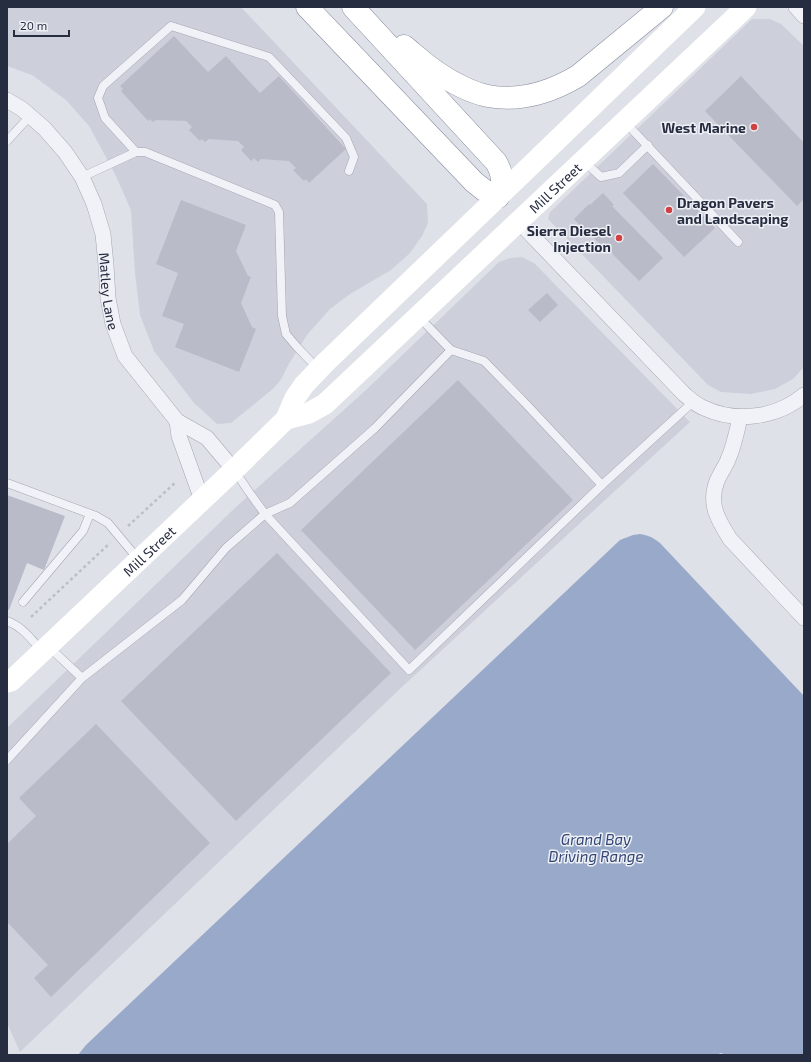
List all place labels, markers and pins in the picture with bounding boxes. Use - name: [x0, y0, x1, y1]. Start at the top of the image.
- place label: West Marine: [662, 119, 746, 136]
- marker: West Marine: [749, 122, 759, 132]
- place label: Dragon Pavers and Landscaping: [677, 194, 788, 227]
- marker: Dragon Pavers and Landscaping: [664, 205, 674, 215]
- place label: Sierra Diesel Injection: [527, 222, 611, 255]
- marker: Sierra Diesel Injection: [614, 233, 624, 243]

